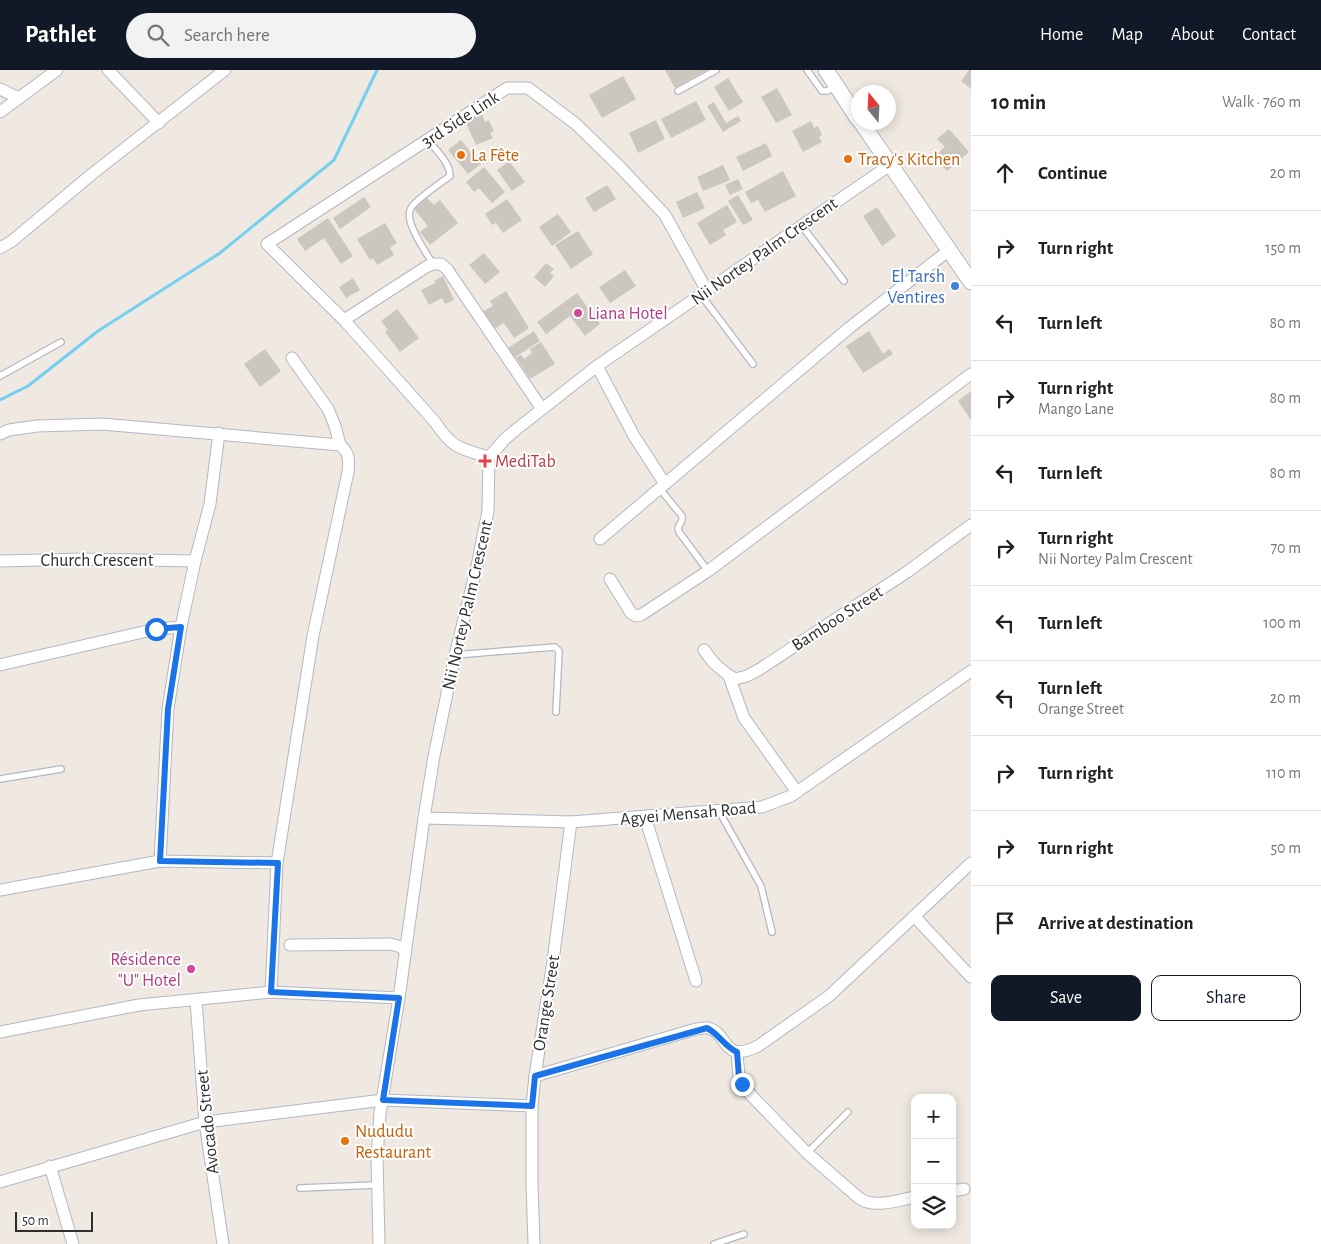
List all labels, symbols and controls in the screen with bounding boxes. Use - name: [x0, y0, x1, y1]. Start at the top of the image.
- search box: [126, 13, 476, 58]
- icon: search: [144, 21, 172, 49]
- text: Pathlet: [25, 23, 96, 47]
- text: Search here: [184, 26, 270, 45]
- text: Home: [1040, 26, 1083, 44]
- text: Map: [1111, 26, 1143, 44]
- text: About: [1171, 26, 1214, 44]
- text: Contact: [1242, 26, 1296, 44]
- north arrow: [851, 85, 896, 130]
- street label: 3rd Side Link: [419, 88, 503, 151]
- text: 10 min: [991, 92, 1046, 113]
- text: Walk · 760 m: [1222, 94, 1301, 110]
- place label: La Fête: [471, 147, 519, 165]
- marker: La Fête: [455, 149, 467, 161]
- place label: Tracy's Kitchen: [858, 151, 960, 169]
- marker: Tracy's Kitchen: [842, 153, 854, 165]
- icon: ahead: [991, 159, 1019, 187]
- text: Continue: [1038, 164, 1107, 183]
- text: 20 m: [1270, 165, 1301, 181]
- street label: Nii Nortey Palm Crescent: [688, 194, 841, 309]
- icon: right: [991, 234, 1019, 262]
- text: Turn right: [1038, 239, 1113, 258]
- text: 150 m: [1265, 240, 1301, 256]
- place label: El Tarsh Ventires: [887, 268, 945, 307]
- marker: El Tarsh Ventires: [949, 280, 961, 292]
- place label: Liana Hotel: [588, 305, 668, 323]
- marker: Liana Hotel: [572, 307, 584, 319]
- icon: left: [991, 309, 1019, 337]
- text: Turn left: [1038, 314, 1102, 333]
- text: 80 m: [1270, 315, 1301, 331]
- text: Turn right: [1038, 379, 1113, 398]
- icon: right: [991, 384, 1019, 412]
- text: 80 m: [1270, 390, 1301, 406]
- text: Mango Lane: [1038, 401, 1114, 417]
- place label: MediTab: [495, 453, 556, 471]
- marker: MediTab: [479, 455, 491, 467]
- icon: left: [991, 459, 1019, 487]
- text: Turn left: [1038, 464, 1102, 483]
- text: 80 m: [1270, 465, 1301, 481]
- street label: Nii Nortey Palm Crescent: [440, 518, 496, 692]
- text: Turn right: [1038, 529, 1113, 548]
- icon: right: [991, 534, 1019, 562]
- text: 70 m: [1270, 540, 1301, 556]
- text: Nii Nortey Palm Crescent: [1038, 551, 1193, 567]
- street label: Church Crescent: [41, 552, 154, 570]
- street label: Bamboo Street: [789, 583, 886, 655]
- icon: left: [991, 609, 1019, 637]
- text: Turn left: [1038, 614, 1102, 633]
- text: 100 m: [1263, 615, 1301, 631]
- route start: [145, 618, 168, 641]
- text: Turn left: [1038, 679, 1102, 698]
- icon: left: [991, 684, 1019, 712]
- text: 20 m: [1270, 690, 1301, 706]
- text: Orange Street: [1038, 701, 1124, 717]
- icon: right: [991, 759, 1019, 787]
- text: Turn right: [1038, 764, 1113, 783]
- text: 110 m: [1266, 765, 1301, 781]
- street label: Agyei Mensah Road: [619, 799, 757, 829]
- icon: right: [991, 834, 1019, 862]
- text: Turn right: [1038, 839, 1113, 858]
- text: 50 m: [1270, 840, 1301, 856]
- icon: arrive: [991, 909, 1019, 937]
- text: Arrive at destination: [1038, 914, 1194, 933]
- place label: Résidence "U" Hotel: [110, 951, 181, 990]
- street label: Orange Street: [531, 954, 563, 1052]
- marker: Résidence "U" Hotel: [185, 963, 197, 975]
- button: Save: [991, 975, 1141, 1021]
- button: Share: [1151, 975, 1301, 1021]
- street label: Avocado Street: [194, 1069, 222, 1175]
- route end: [731, 1073, 754, 1096]
- map controls: [911, 1094, 956, 1229]
- button: +: [911, 1094, 956, 1139]
- place label: Nududu Restaurant: [355, 1123, 431, 1162]
- marker: Nududu Restaurant: [339, 1135, 351, 1147]
- button: −: [911, 1139, 956, 1184]
- button: layers: [911, 1184, 956, 1229]
- scale bar: [15, 1209, 92, 1232]
- text: 50 m: [22, 1214, 49, 1228]

